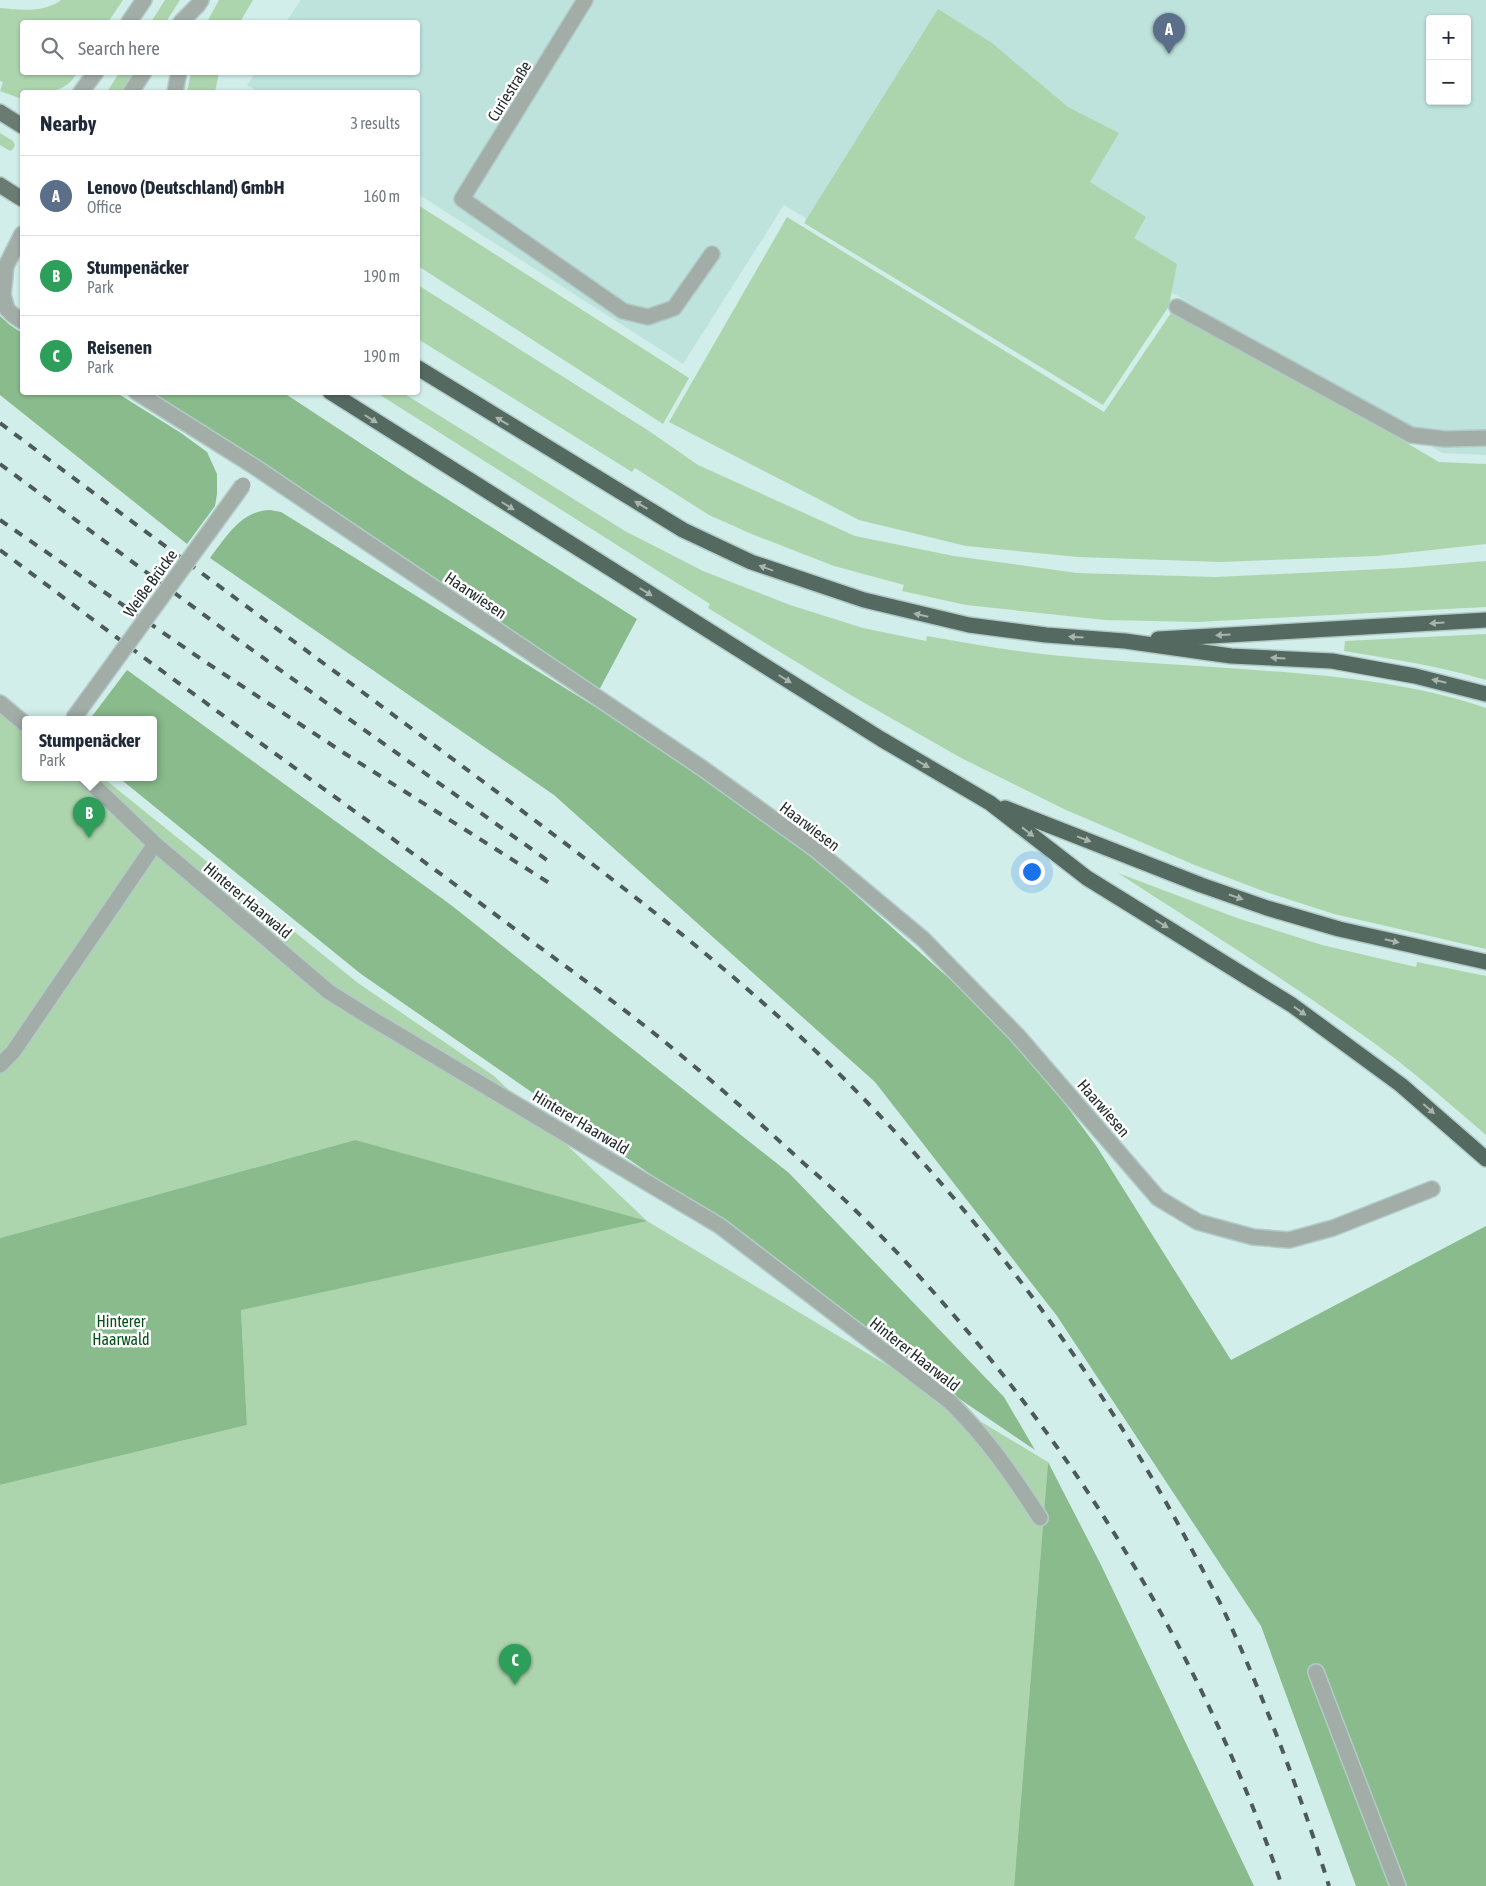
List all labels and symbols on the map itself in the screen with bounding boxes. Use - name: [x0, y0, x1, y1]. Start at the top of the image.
- pin: A: [1153, 13, 1185, 54]
- street label: Curiestraße: [483, 58, 535, 124]
- one-way arrow: [364, 414, 377, 423]
- one-way arrow: [496, 416, 509, 425]
- one-way arrow: [501, 501, 514, 510]
- one-way arrow: [635, 501, 648, 510]
- street label: Weiße Brücke: [120, 546, 180, 620]
- one-way arrow: [758, 564, 773, 572]
- street label: Haarwiesen: [442, 568, 510, 622]
- one-way arrow: [639, 587, 652, 596]
- one-way arrow: [914, 611, 929, 619]
- one-way arrow: [1429, 620, 1445, 628]
- one-way arrow: [1214, 632, 1230, 640]
- one-way arrow: [1068, 633, 1084, 641]
- one-way arrow: [1270, 654, 1286, 662]
- one-way arrow: [778, 674, 791, 683]
- one-way arrow: [1431, 677, 1446, 685]
- one-way arrow: [916, 760, 931, 768]
- pin: B: [73, 797, 105, 838]
- street label: Haarwiesen: [777, 798, 843, 854]
- one-way arrow: [1021, 827, 1034, 838]
- one-way arrow: [1077, 835, 1092, 843]
- street label: Hinterer Haarwald: [201, 858, 295, 942]
- your location: [1019, 859, 1045, 885]
- one-way arrow: [1228, 894, 1243, 902]
- one-way arrow: [1156, 919, 1169, 928]
- one-way arrow: [1384, 937, 1400, 945]
- one-way arrow: [1293, 1005, 1306, 1016]
- street label: Haarwiesen: [1074, 1076, 1134, 1140]
- street label: Hinterer Haarwald: [530, 1086, 632, 1158]
- one-way arrow: [1422, 1103, 1434, 1115]
- park label: Hinterer Haarwald: [92, 1312, 150, 1348]
- street label: Hinterer Haarwald: [867, 1313, 963, 1395]
- pin: C: [499, 1644, 531, 1685]

